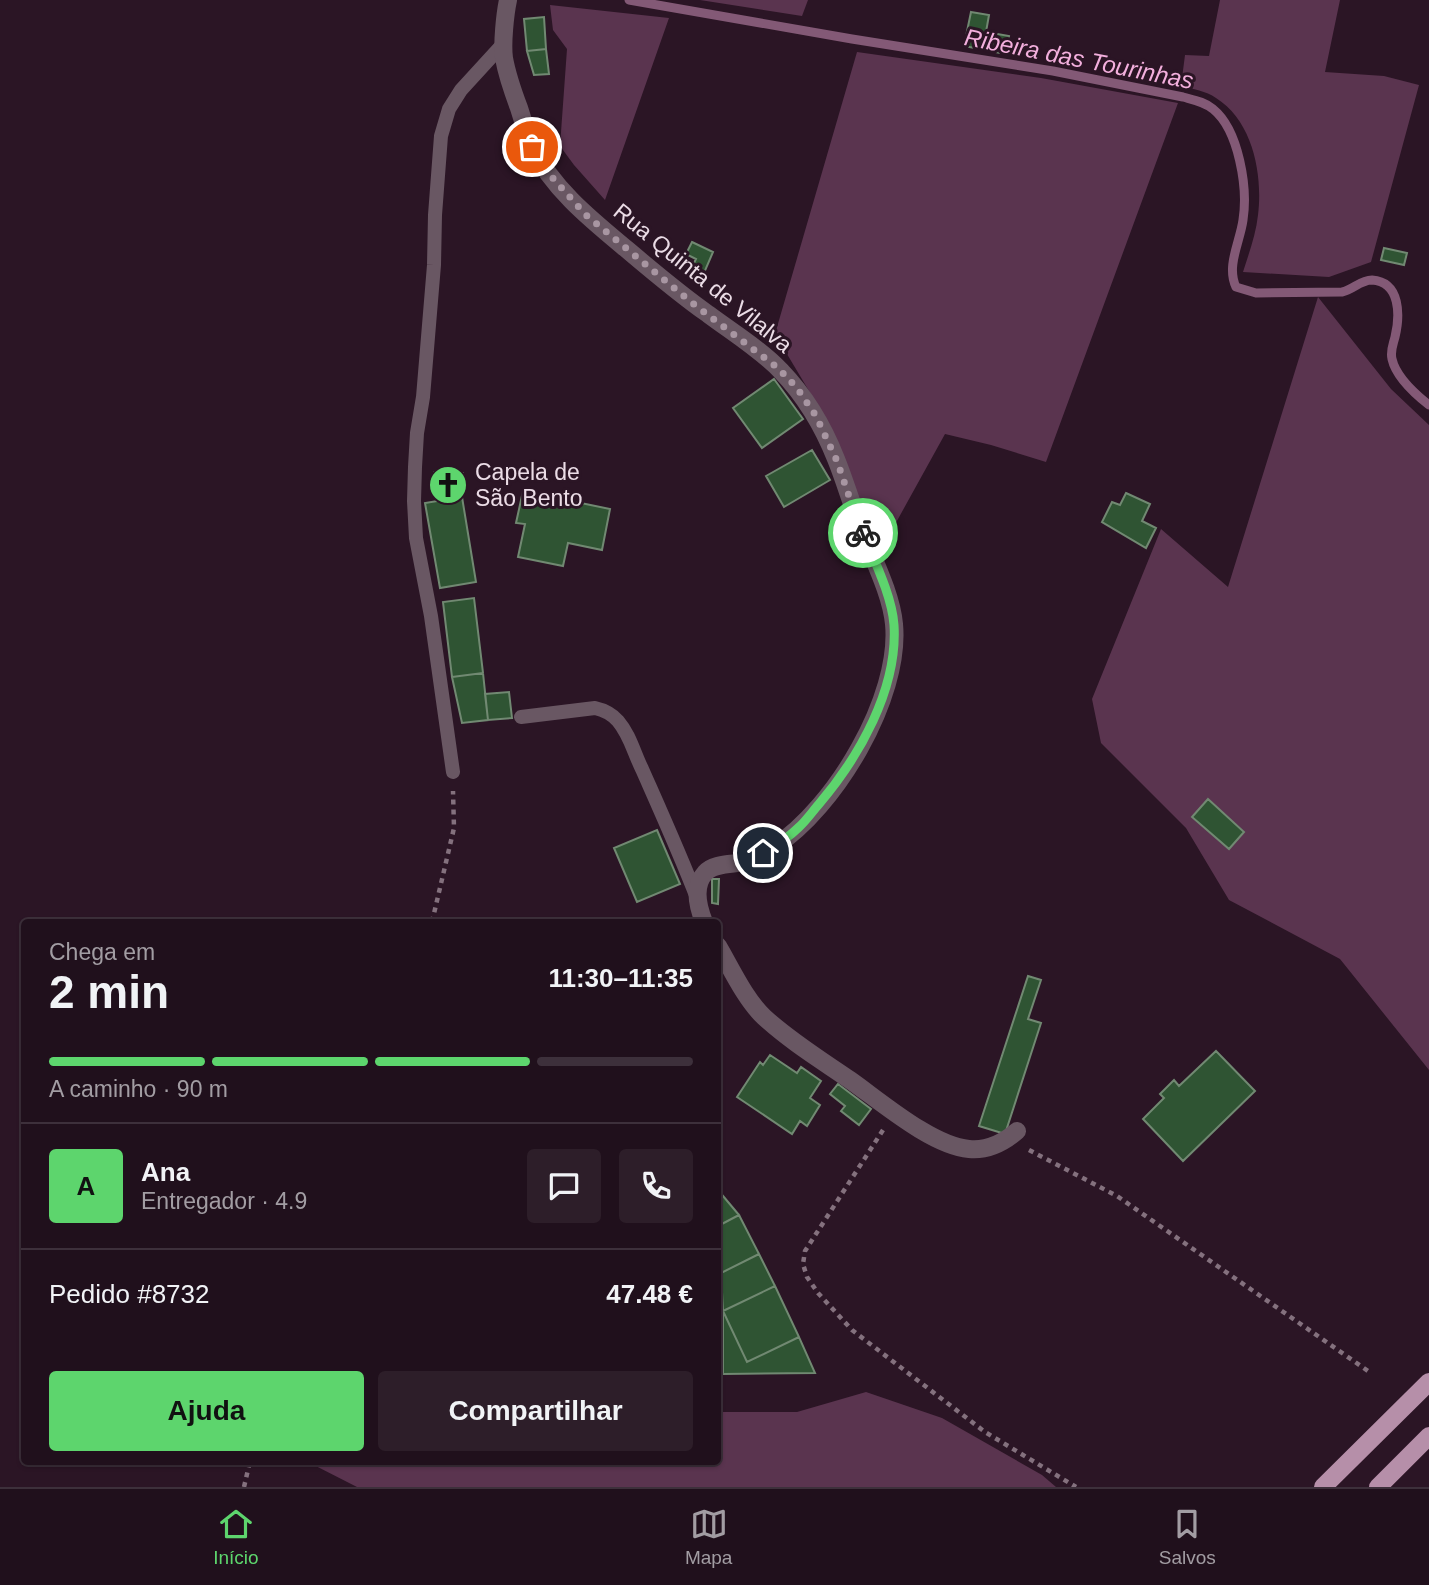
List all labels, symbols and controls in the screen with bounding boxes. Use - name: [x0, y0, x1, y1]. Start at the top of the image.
- water label: Ribeira das Tourinhas: [962, 23, 1196, 94]
- pin: [502, 117, 562, 177]
- icon: bag: [513, 128, 551, 166]
- street label: Rua Quinta de Vilalva: [609, 198, 798, 358]
- place label: Capela de São Bento: [475, 459, 582, 511]
- church icon: Capela de São Bento: [427, 464, 469, 506]
- courier: [828, 498, 898, 568]
- icon: bike: [844, 514, 882, 552]
- pin: [733, 823, 793, 883]
- icon: home: [744, 834, 782, 872]
- text: Chega em: [49, 939, 155, 965]
- text: 11:30–11:35: [548, 963, 693, 993]
- text: 2 min: [49, 966, 169, 1018]
- text: A caminho · 90 m: [49, 1076, 228, 1102]
- button: chat: [527, 1149, 601, 1223]
- button: phone: [619, 1149, 693, 1223]
- text: Ana: [141, 1157, 190, 1187]
- text: A: [77, 1171, 95, 1201]
- text: Entregador · 4.9: [141, 1188, 307, 1214]
- text: Pedido #8732: [49, 1279, 209, 1309]
- text: 47.48 €: [606, 1279, 693, 1309]
- button: Ajuda: [49, 1371, 364, 1451]
- button: Compartilhar: [378, 1371, 693, 1451]
- tab: Início: [213, 1505, 259, 1569]
- tab: Mapa: [685, 1505, 732, 1569]
- tab: Salvos: [1159, 1505, 1216, 1569]

